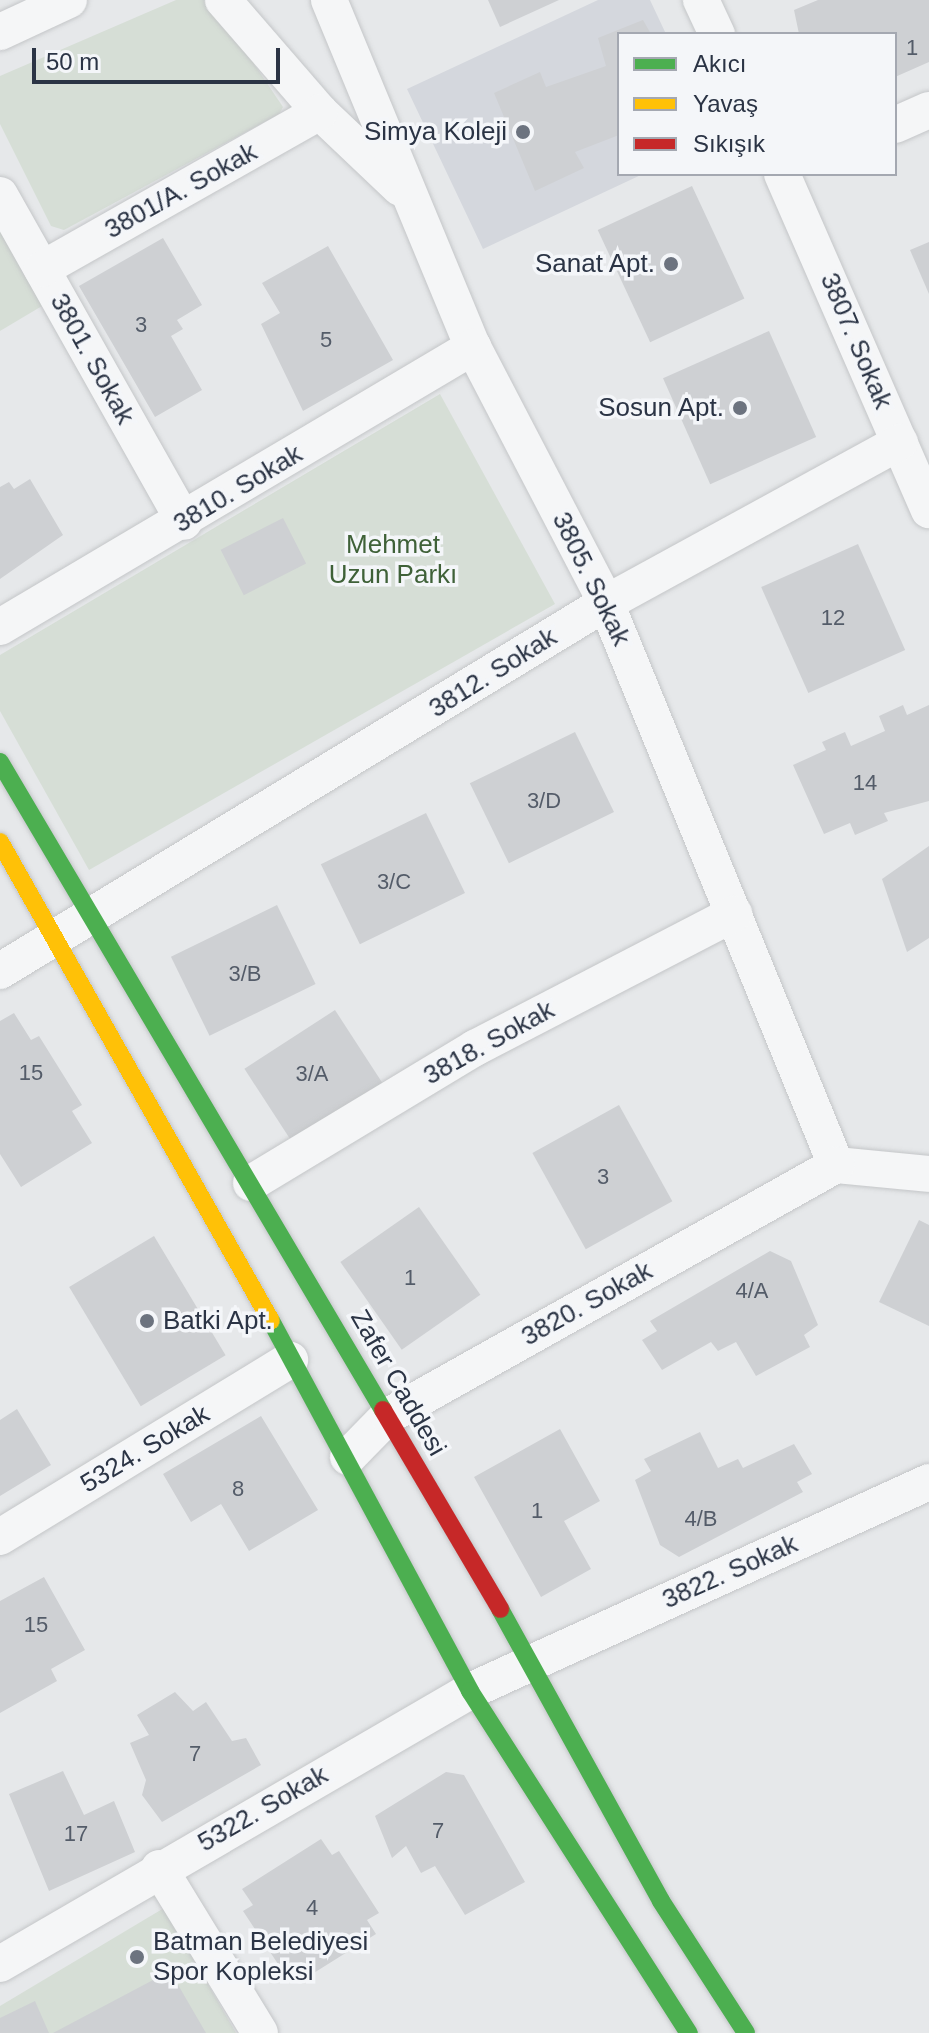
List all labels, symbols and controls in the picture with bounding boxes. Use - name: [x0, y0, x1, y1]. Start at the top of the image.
- scale bar: [36, 32, 284, 82]
- legend: [617, 32, 897, 176]
- house number: 1: [906, 35, 918, 61]
- text: 50 m: [46, 48, 99, 75]
- text: Akıcı: [693, 50, 746, 77]
- text: Yavaş: [693, 90, 758, 117]
- place label: Simya Koleji: [364, 116, 507, 148]
- marker: Simya Koleji: [514, 123, 532, 141]
- text: Sıkışık: [693, 130, 765, 157]
- street label: 3801/A. Sokak: [99, 136, 263, 246]
- place label: Sanat Apt.: [534, 248, 655, 280]
- marker: Sanat Apt.: [662, 255, 680, 273]
- street label: 3807. Sokak: [813, 268, 899, 414]
- street label: 3801. Sokak: [43, 288, 141, 430]
- house number: 3: [135, 312, 147, 338]
- house number: 5: [320, 327, 332, 353]
- place label: Sosun Apt.: [597, 392, 724, 424]
- marker: Sosun Apt.: [731, 399, 749, 417]
- street label: 3810. Sokak: [168, 438, 308, 540]
- street label: 3805. Sokak: [545, 507, 637, 651]
- park label: Mehmet Uzun Parkı: [329, 529, 457, 590]
- house number: 12: [821, 605, 845, 631]
- street label: 3812. Sokak: [423, 621, 563, 725]
- house number: 14: [853, 770, 877, 796]
- house number: 3/D: [527, 788, 561, 814]
- house number: 3/C: [377, 869, 411, 895]
- house number: 3/B: [228, 961, 262, 987]
- street label: 3818. Sokak: [418, 994, 560, 1092]
- house number: 15: [19, 1060, 43, 1086]
- house number: 3/A: [295, 1061, 329, 1087]
- house number: 3: [597, 1164, 609, 1190]
- street label: 3820. Sokak: [516, 1255, 658, 1353]
- house number: 1: [404, 1265, 416, 1291]
- house number: 4/A: [735, 1278, 769, 1304]
- street label: Zafer Caddesi: [344, 1304, 452, 1462]
- place label: Batki Apt.: [163, 1305, 274, 1337]
- marker: Batki Apt.: [138, 1312, 156, 1330]
- street label: 5324. Sokak: [75, 1398, 215, 1500]
- house number: 8: [232, 1476, 244, 1502]
- house number: 1: [531, 1498, 543, 1524]
- house number: 4/B: [684, 1506, 718, 1532]
- street label: 3822. Sokak: [658, 1528, 802, 1616]
- house number: 15: [24, 1612, 48, 1638]
- house number: 7: [189, 1741, 201, 1767]
- street label: 5322. Sokak: [193, 1759, 333, 1859]
- house number: 7: [432, 1818, 444, 1844]
- house number: 17: [64, 1821, 88, 1847]
- house number: 4: [306, 1895, 318, 1921]
- place label: Batman Belediyesi Spor Kopleksi: [153, 1926, 368, 1988]
- marker: Batman Belediyesi Spor Kopleksi: [128, 1948, 146, 1966]

